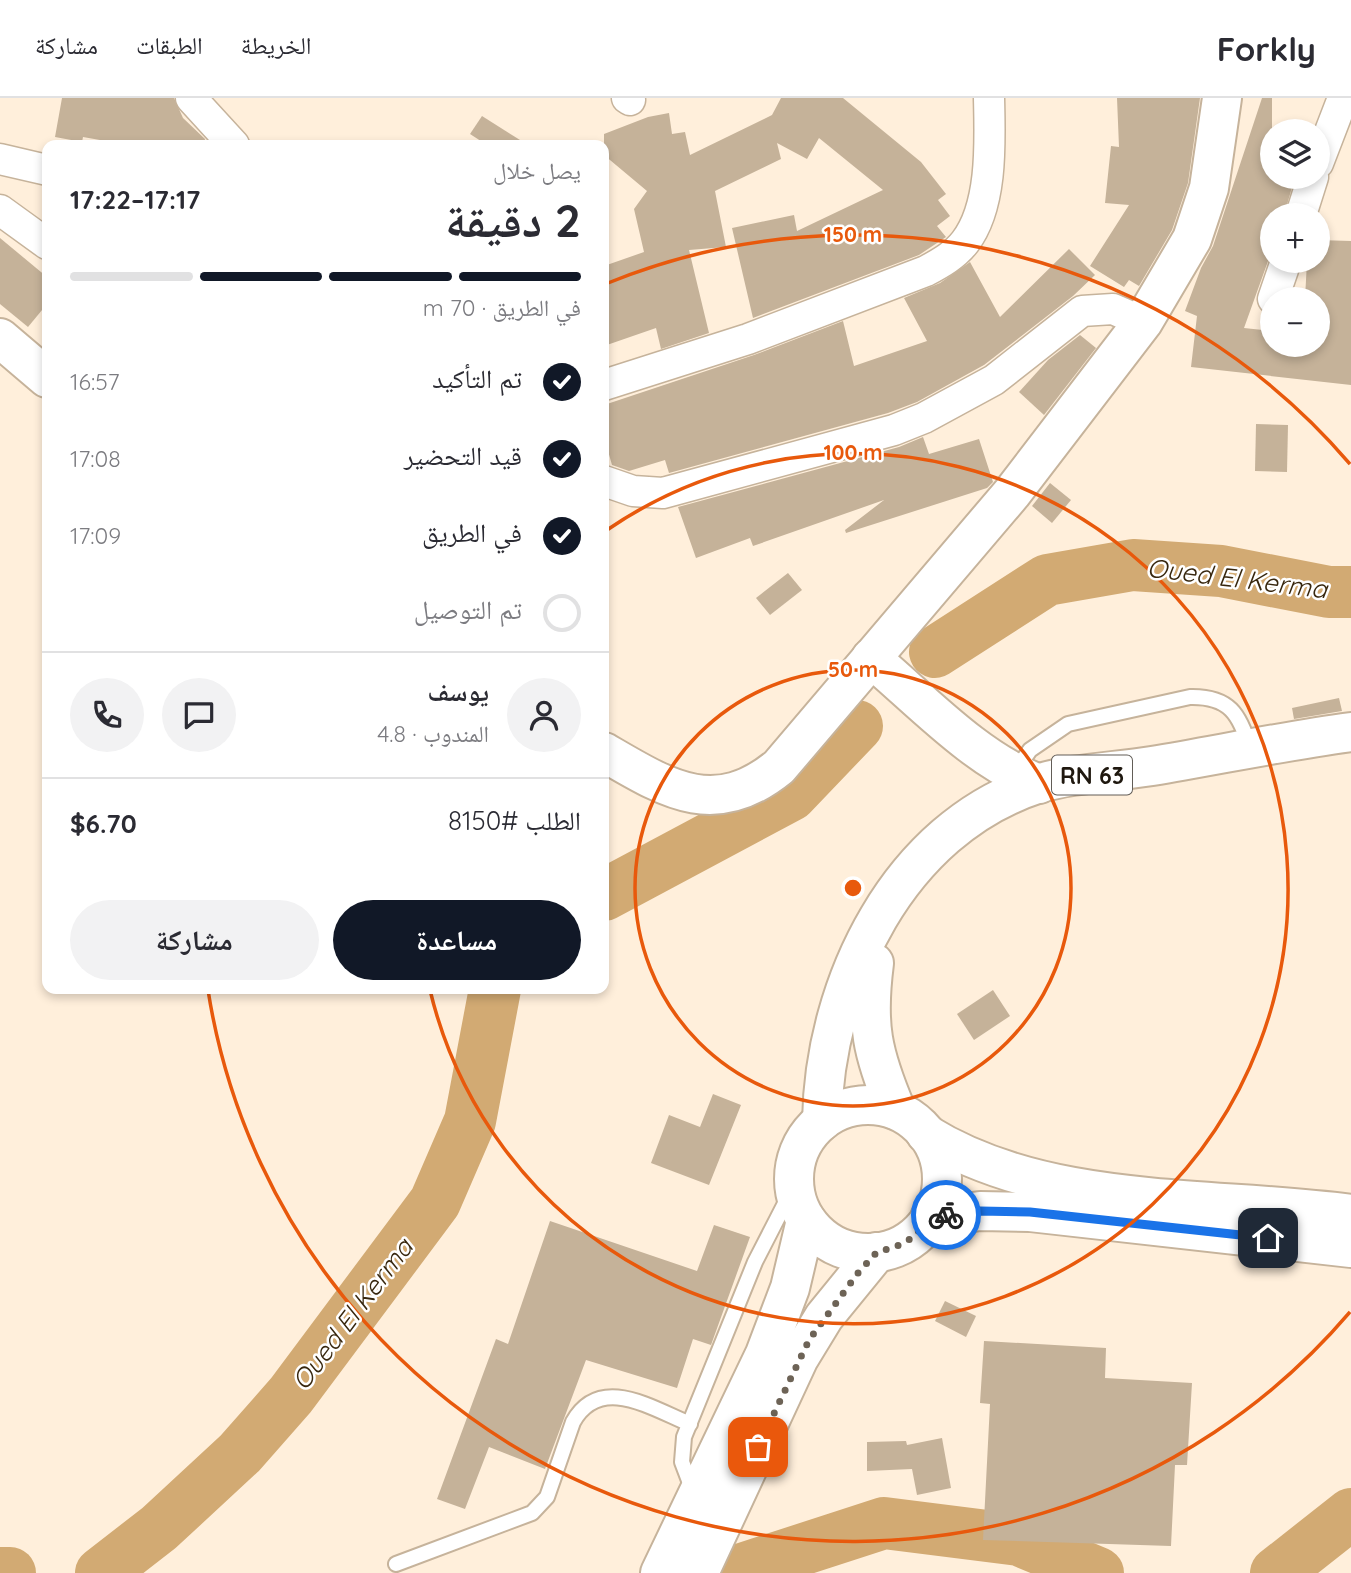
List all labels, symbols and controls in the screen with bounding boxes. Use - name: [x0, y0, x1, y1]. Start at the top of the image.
- text: Forkly: [1217, 28, 1316, 69]
- text: مشاركة: [35, 30, 98, 60]
- text: الطبقات: [136, 30, 203, 60]
- text: الخريطة: [241, 30, 311, 60]
- map controls: [1260, 119, 1330, 357]
- button: layers: [1260, 119, 1330, 189]
- text: يصل خلال: [493, 156, 581, 185]
- text: 17:17–17:22: [70, 183, 200, 216]
- text: 2 دقيقة: [445, 191, 581, 249]
- button: +: [1260, 203, 1330, 273]
- text: 150 m: [824, 221, 882, 247]
- button: −: [1260, 287, 1330, 357]
- text: في الطريق · 70 m: [423, 293, 581, 322]
- text: تم التأكيد: [432, 362, 522, 395]
- icon: check: [543, 363, 581, 401]
- text: 16:57: [70, 367, 120, 396]
- text: قيد التحضير: [404, 439, 522, 472]
- text: 100 m: [823, 439, 883, 465]
- icon: check: [543, 440, 581, 478]
- text: 17:08: [70, 444, 121, 473]
- text: في الطريق: [422, 516, 522, 549]
- icon: check: [543, 517, 581, 555]
- text: 17:09: [70, 521, 121, 550]
- water label: Oued El Kerma: [1145, 551, 1330, 606]
- text: تم التوصيل: [414, 593, 522, 626]
- text: 50 m: [828, 656, 878, 682]
- text: يوسف: [428, 675, 489, 708]
- button: phone: [70, 678, 144, 752]
- button: chat: [162, 678, 236, 752]
- button: person: [507, 678, 581, 752]
- text: المندوب · 4.8: [377, 719, 489, 748]
- road number: RN 63: [1052, 755, 1132, 794]
- text: الطلب #8150: [448, 804, 581, 837]
- text: $6.70: [70, 807, 137, 840]
- centre of rings: [841, 876, 865, 900]
- button: مشاركة: [70, 900, 319, 980]
- button: مساعدة: [333, 900, 581, 980]
- courier: [911, 1180, 981, 1250]
- icon: bike: [927, 1196, 965, 1234]
- pin: [1238, 1208, 1298, 1268]
- icon: home: [1249, 1219, 1287, 1257]
- water label: Oued El Kerma: [284, 1231, 420, 1396]
- pin: [728, 1417, 788, 1477]
- icon: bag: [739, 1428, 777, 1466]

